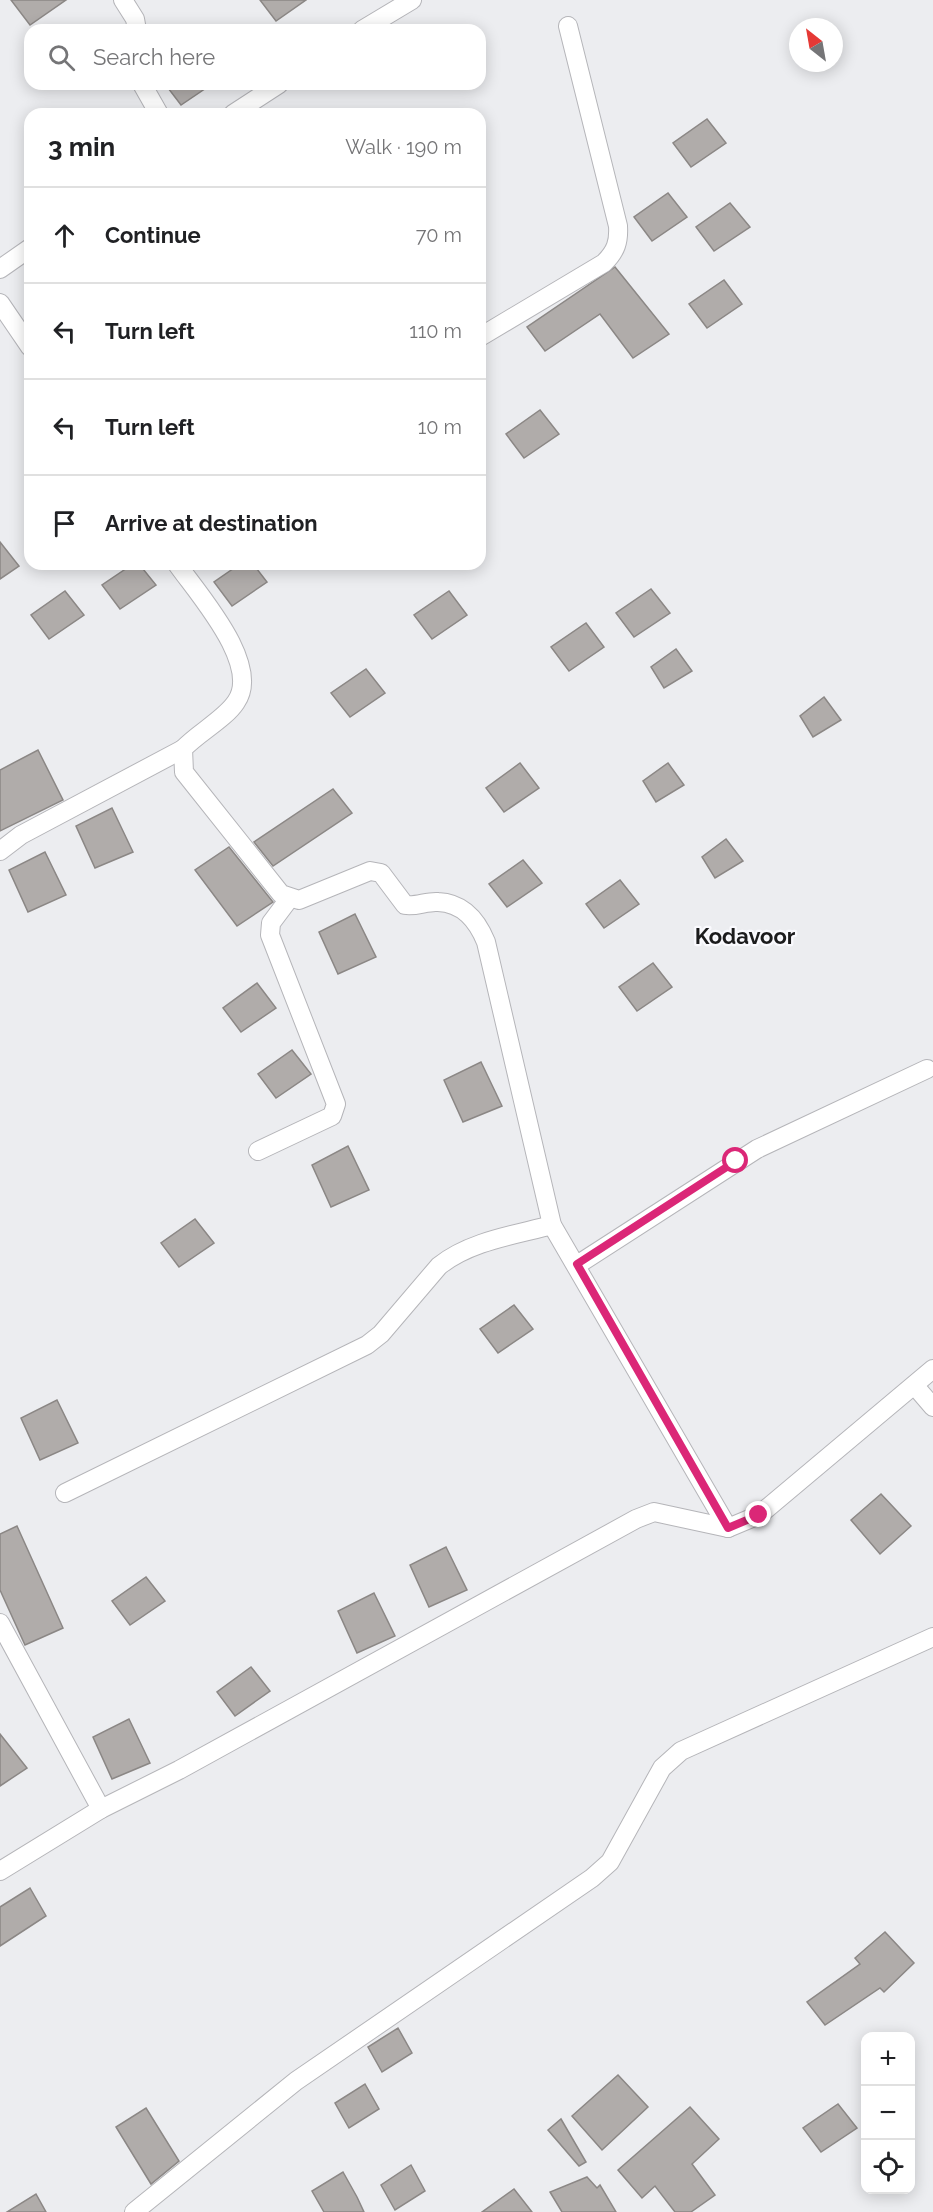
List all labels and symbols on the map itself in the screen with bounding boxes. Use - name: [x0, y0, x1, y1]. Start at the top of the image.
- north arrow: [789, 18, 843, 72]
- district label: Kodavoor: [695, 923, 796, 949]
- route start: [722, 1147, 748, 1173]
- route end: [745, 1501, 771, 1527]

